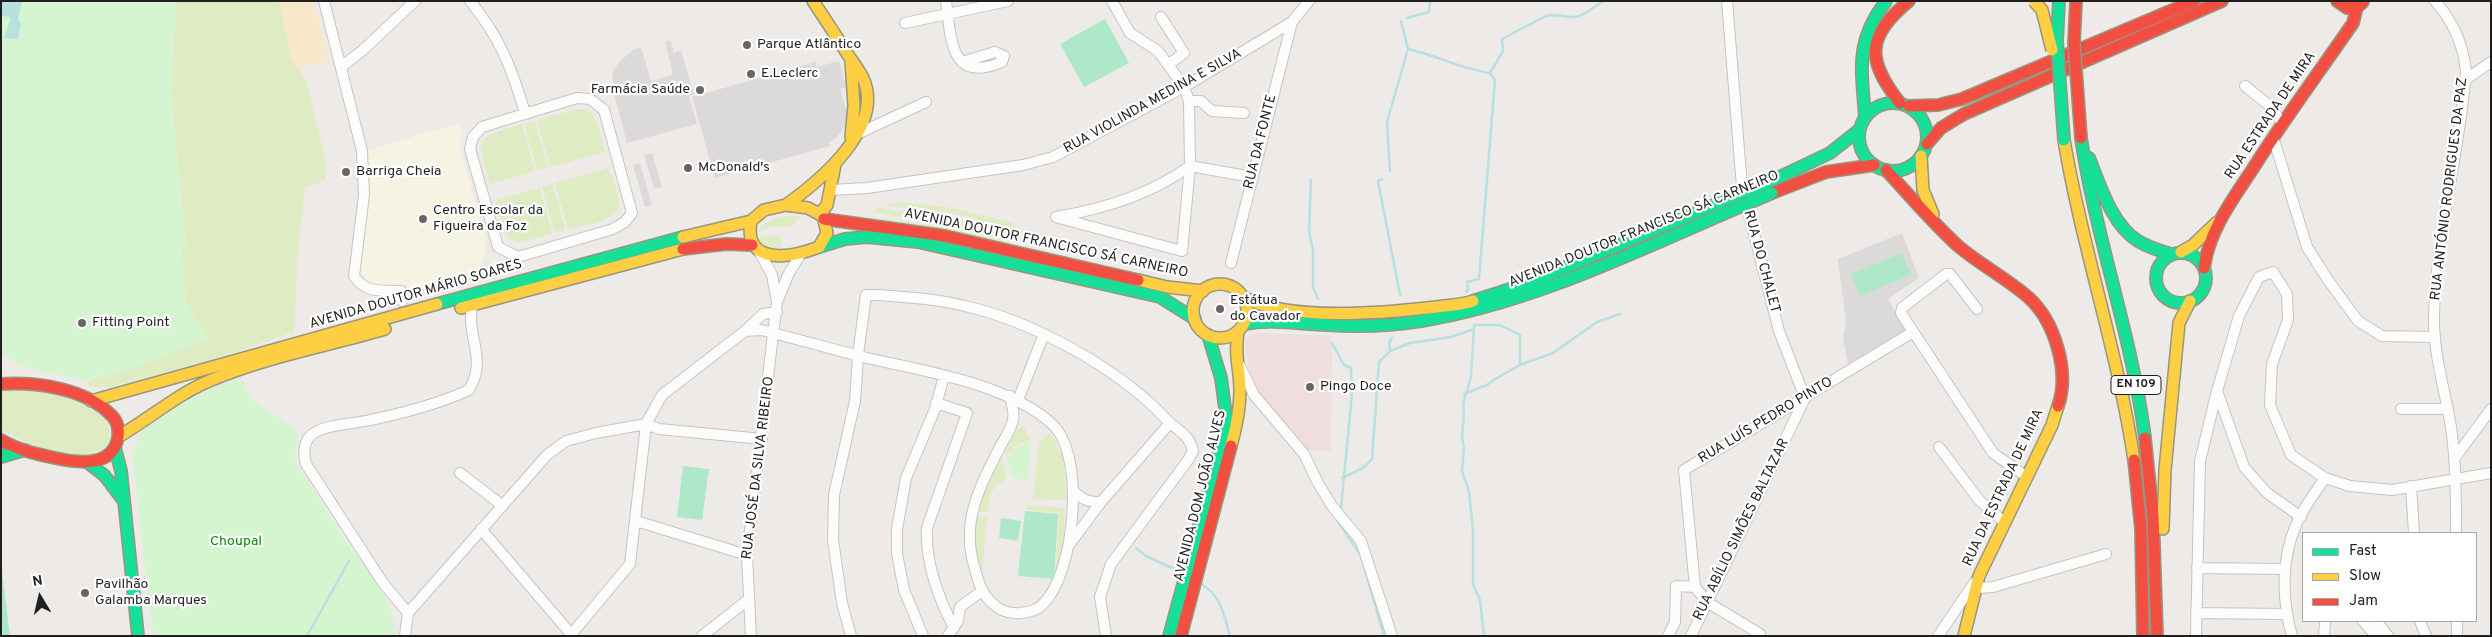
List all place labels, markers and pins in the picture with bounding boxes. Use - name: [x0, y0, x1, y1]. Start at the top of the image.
- place label: Parque Atlântico: [757, 37, 861, 53]
- marker: Parque Atlântico: [741, 39, 753, 51]
- place label: E.Leclerc: [761, 66, 819, 82]
- marker: E.Leclerc: [745, 68, 757, 80]
- place label: Farmácia Saúde: [591, 82, 690, 98]
- marker: Farmácia Saúde: [694, 84, 706, 96]
- place label: McDonald's: [698, 160, 770, 176]
- marker: McDonald's: [682, 162, 694, 174]
- place label: Barriga Cheia: [356, 164, 441, 180]
- marker: Barriga Cheia: [340, 166, 352, 178]
- place label: Centro Escolar da Figueira da Foz: [433, 203, 543, 236]
- marker: Centro Escolar da Figueira da Foz: [417, 213, 429, 225]
- place label: Estátua do Cavador: [1230, 293, 1301, 326]
- marker: Estátua do Cavador: [1214, 303, 1226, 315]
- place label: Fitting Point: [92, 315, 170, 331]
- marker: Fitting Point: [76, 317, 88, 329]
- place label: Pingo Doce: [1320, 379, 1391, 395]
- marker: Pingo Doce: [1304, 381, 1316, 393]
- place label: Pavilhão Galamba Marques: [95, 577, 207, 610]
- marker: Pavilhão Galamba Marques: [79, 587, 91, 599]

